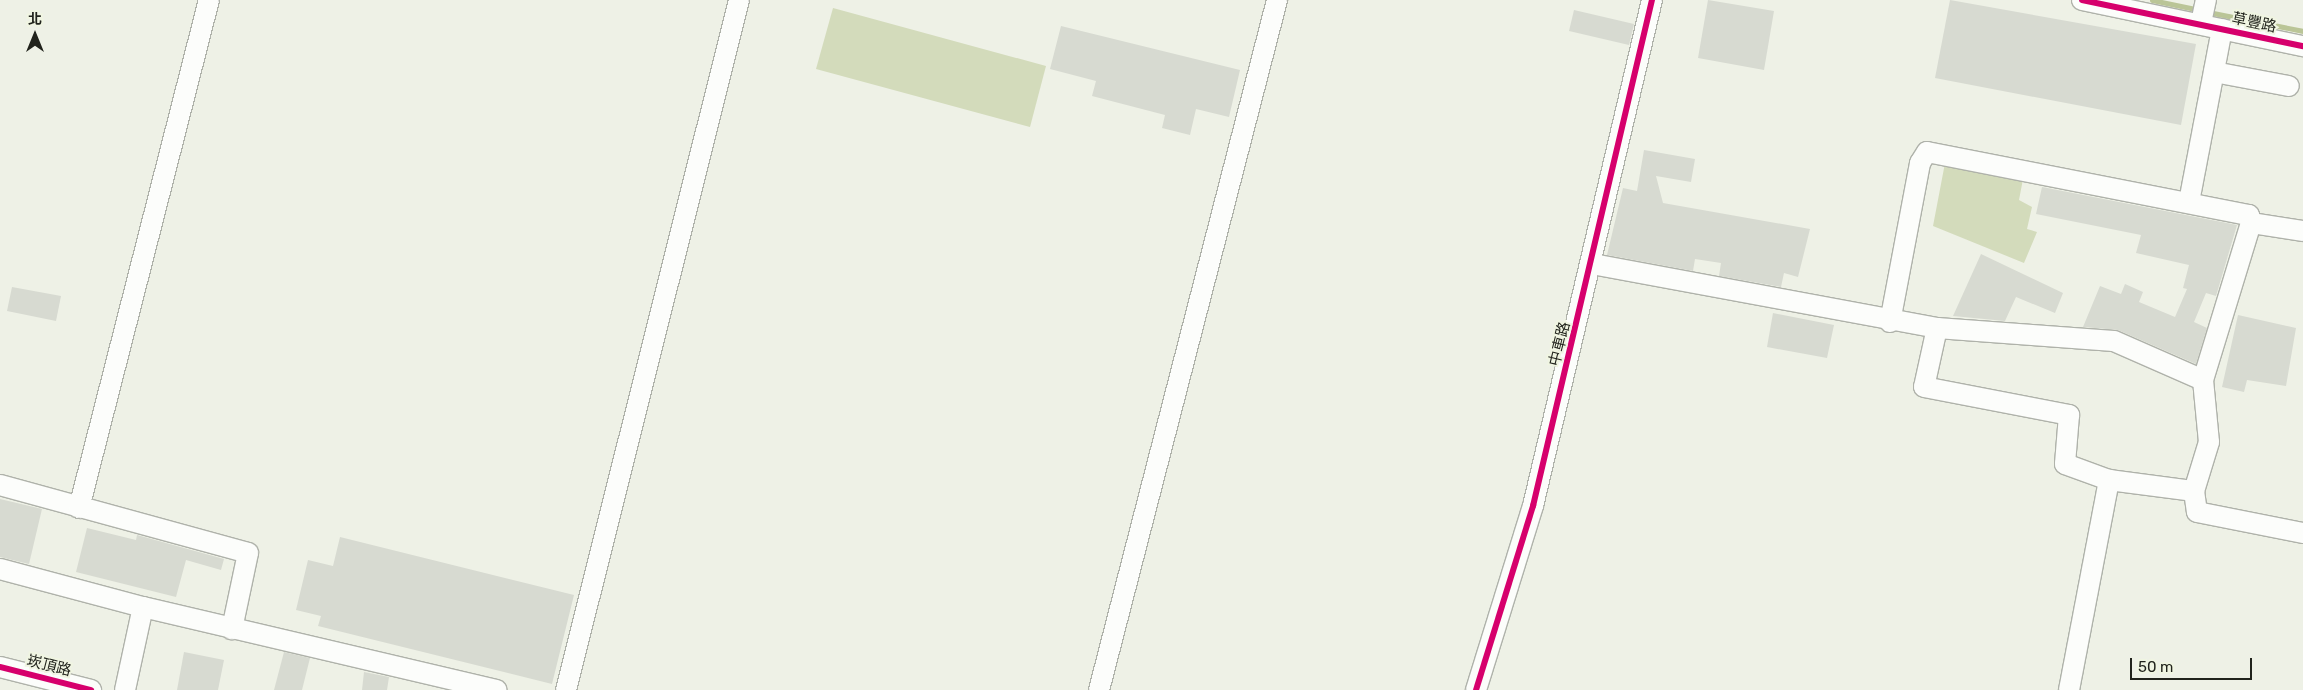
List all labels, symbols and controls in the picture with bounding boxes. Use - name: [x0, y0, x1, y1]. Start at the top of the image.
- north arrow: [10, 10, 60, 60]
- street label: 草豐路: [2230, 10, 2278, 36]
- text: 北: [28, 11, 42, 28]
- street label: 中車路: [1546, 320, 1574, 368]
- scale bar: [2133, 648, 2256, 680]
- street label: 崁頂路: [25, 652, 73, 680]
- text: 50 m: [2138, 658, 2173, 676]

